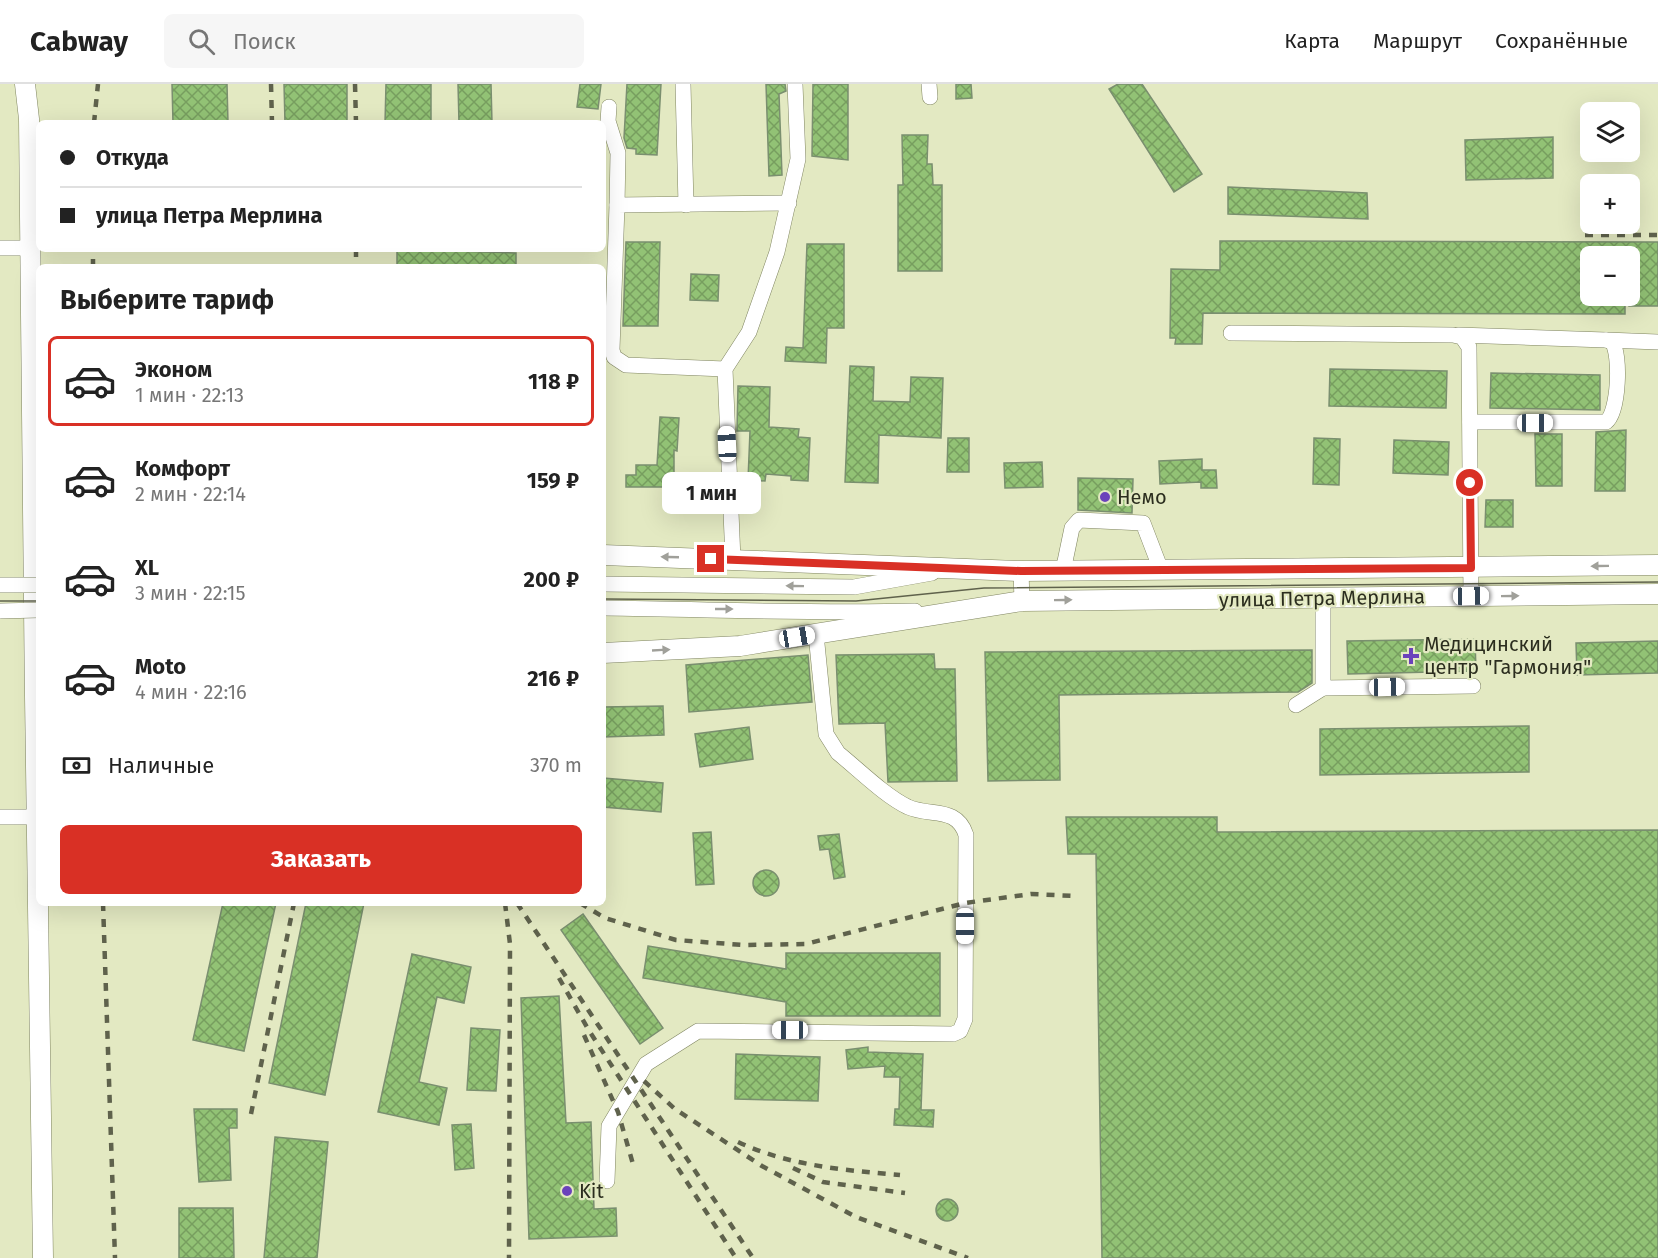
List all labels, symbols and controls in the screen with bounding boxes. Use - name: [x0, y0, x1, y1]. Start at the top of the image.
- search box: [164, 14, 584, 68]
- text: Cabway: [30, 25, 128, 58]
- icon: search: [185, 25, 218, 58]
- text: Поиск: [233, 28, 296, 55]
- text: Карта: [1284, 28, 1340, 54]
- text: Маршрут: [1373, 28, 1462, 54]
- text: Сохранённые: [1495, 28, 1628, 54]
- map controls: [1580, 102, 1640, 306]
- button: layers: [1580, 102, 1640, 162]
- text: Откуда: [96, 144, 169, 171]
- button: +: [1580, 174, 1640, 234]
- text: улица Петра Мерлина: [96, 202, 323, 229]
- button: −: [1580, 246, 1640, 306]
- text: Выберите тариф: [60, 284, 274, 316]
- icon: car: [63, 354, 117, 408]
- text: Эконом: [135, 356, 212, 383]
- text: 118 ₽: [528, 368, 579, 395]
- text: 1 мин · 22:13: [135, 383, 244, 407]
- car: [1517, 414, 1553, 432]
- car: [717, 426, 737, 462]
- icon: car: [63, 453, 117, 507]
- text: Комфорт: [135, 455, 230, 482]
- text: 159 ₽: [527, 467, 579, 494]
- route start: [1456, 469, 1483, 496]
- callout: 1 мин: [662, 472, 760, 514]
- text: 1 мин: [686, 481, 737, 505]
- text: 2 мин · 22:14: [135, 482, 246, 506]
- place label: Немо: [1117, 485, 1167, 509]
- marker: Немо: [1098, 490, 1112, 504]
- route end: [697, 545, 724, 572]
- icon: car: [63, 552, 117, 606]
- one-way arrow: [660, 553, 679, 562]
- text: XL: [135, 554, 159, 581]
- one-way arrow: [1590, 561, 1609, 571]
- text: 200 ₽: [524, 566, 579, 593]
- text: 3 мин · 22:15: [135, 581, 245, 605]
- one-way arrow: [786, 581, 805, 591]
- street label: улица Петра Мерлина: [1219, 584, 1425, 612]
- car: [1453, 587, 1489, 605]
- one-way arrow: [1500, 591, 1519, 601]
- one-way arrow: [1053, 596, 1072, 605]
- one-way arrow: [715, 604, 734, 614]
- car: [778, 625, 816, 649]
- place label: Медицинский центр "Гармония": [1424, 632, 1591, 679]
- one-way arrow: [652, 646, 671, 655]
- marker: Медицинский центр "Гармония": [1402, 647, 1420, 665]
- icon: car: [63, 651, 117, 705]
- text: Moto: [135, 653, 186, 680]
- text: 216 ₽: [527, 665, 579, 692]
- car: [1369, 678, 1405, 696]
- text: 4 мин · 22:16: [135, 680, 247, 704]
- icon: cash: [60, 749, 93, 782]
- text: Наличные: [108, 752, 214, 779]
- text: 370 m: [530, 753, 582, 777]
- button: Заказать: [60, 825, 582, 894]
- car: [956, 908, 974, 944]
- car: [772, 1021, 808, 1039]
- place label: Kit: [579, 1179, 604, 1203]
- marker: Kit: [560, 1184, 574, 1198]

